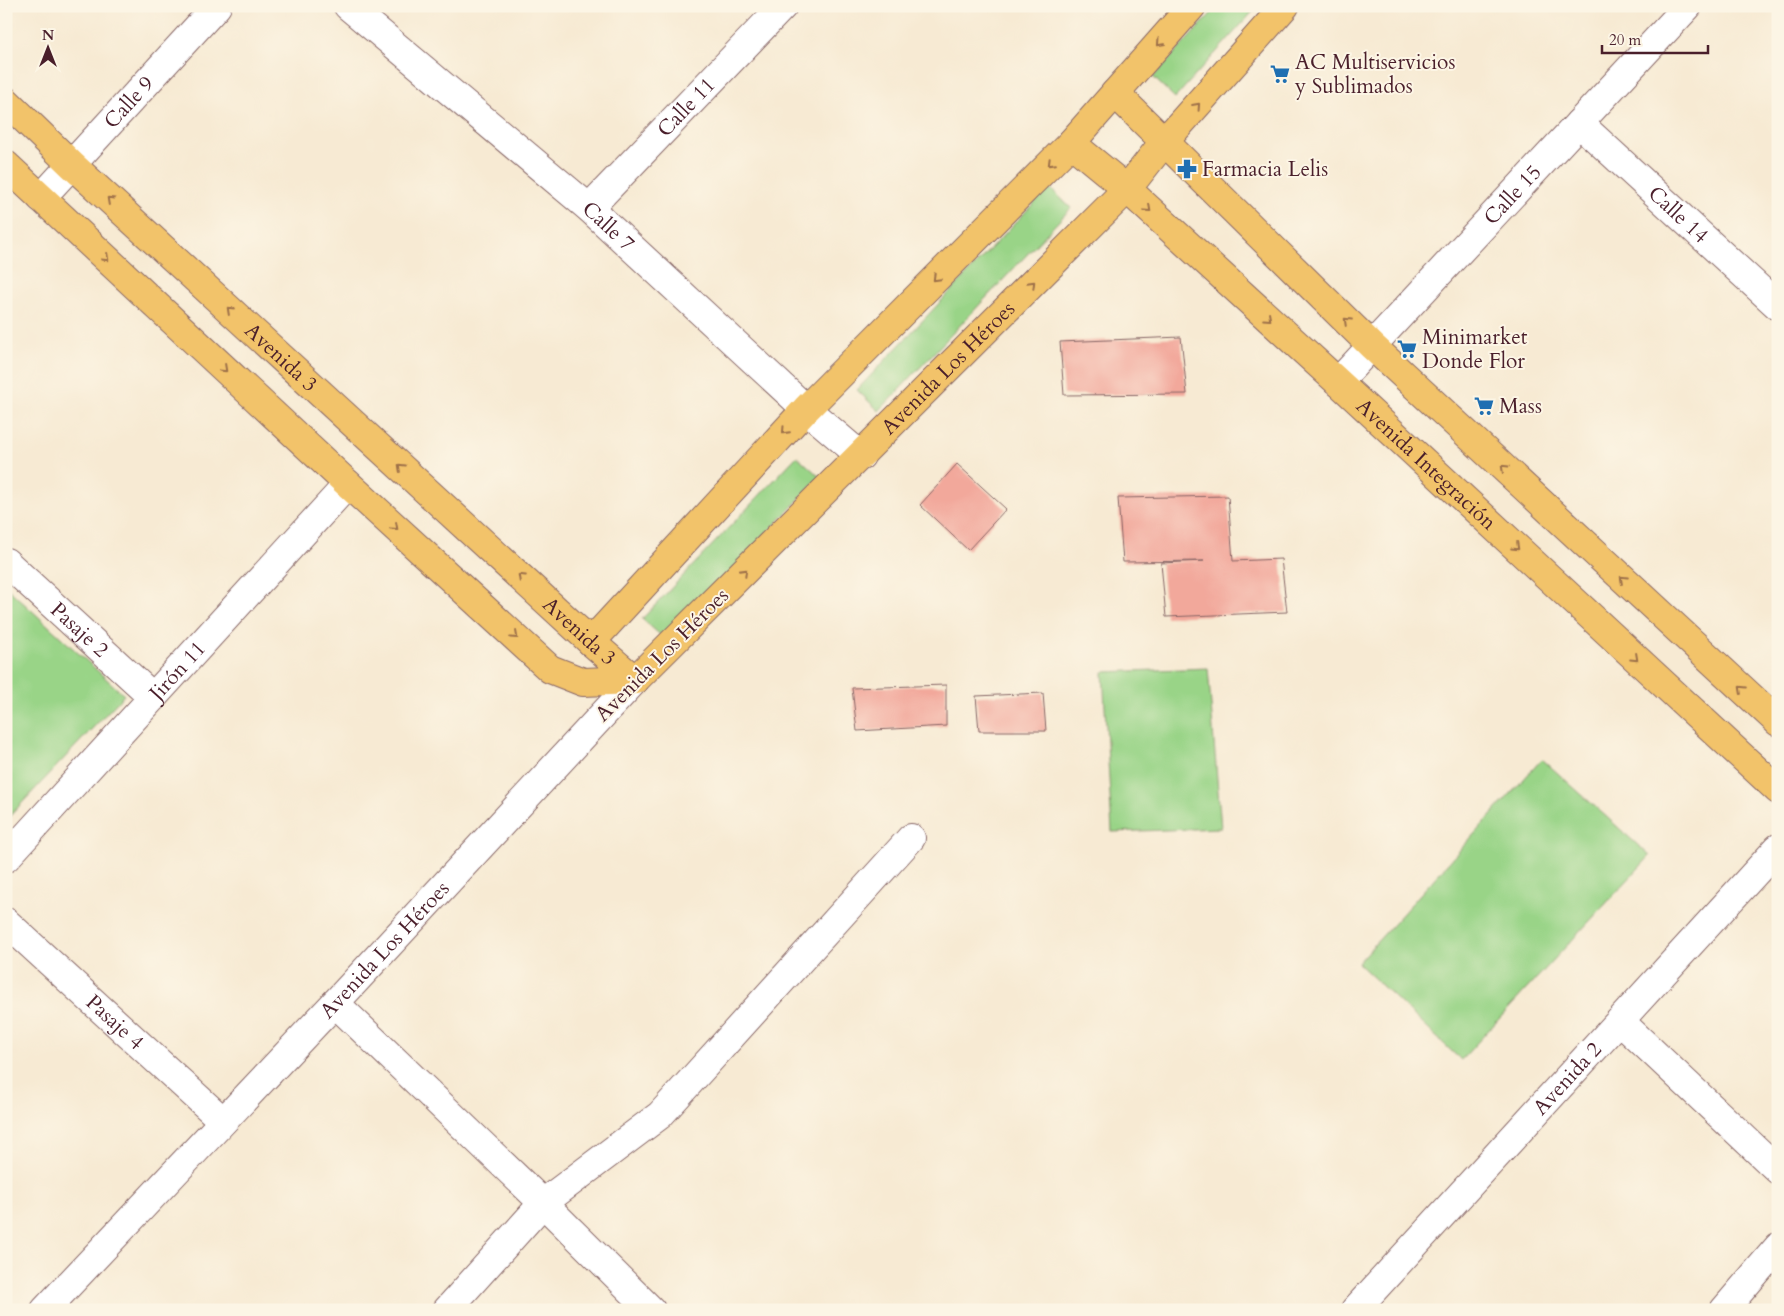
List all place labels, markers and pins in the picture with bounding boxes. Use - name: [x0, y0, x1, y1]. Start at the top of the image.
- place label: AC Multiservicios y Sublimados: [1294, 48, 1455, 101]
- supermarket icon: AC Multiservicios y Sublimados: [1269, 63, 1291, 85]
- place label: Farmacia Lelis: [1202, 155, 1328, 184]
- pharmacy icon: Farmacia Lelis: [1176, 158, 1198, 180]
- place label: Minimarket Donde Flor: [1422, 323, 1528, 376]
- supermarket icon: Minimarket Donde Flor: [1396, 338, 1418, 360]
- place label: Mass: [1499, 392, 1542, 421]
- supermarket icon: Mass: [1473, 395, 1495, 417]

